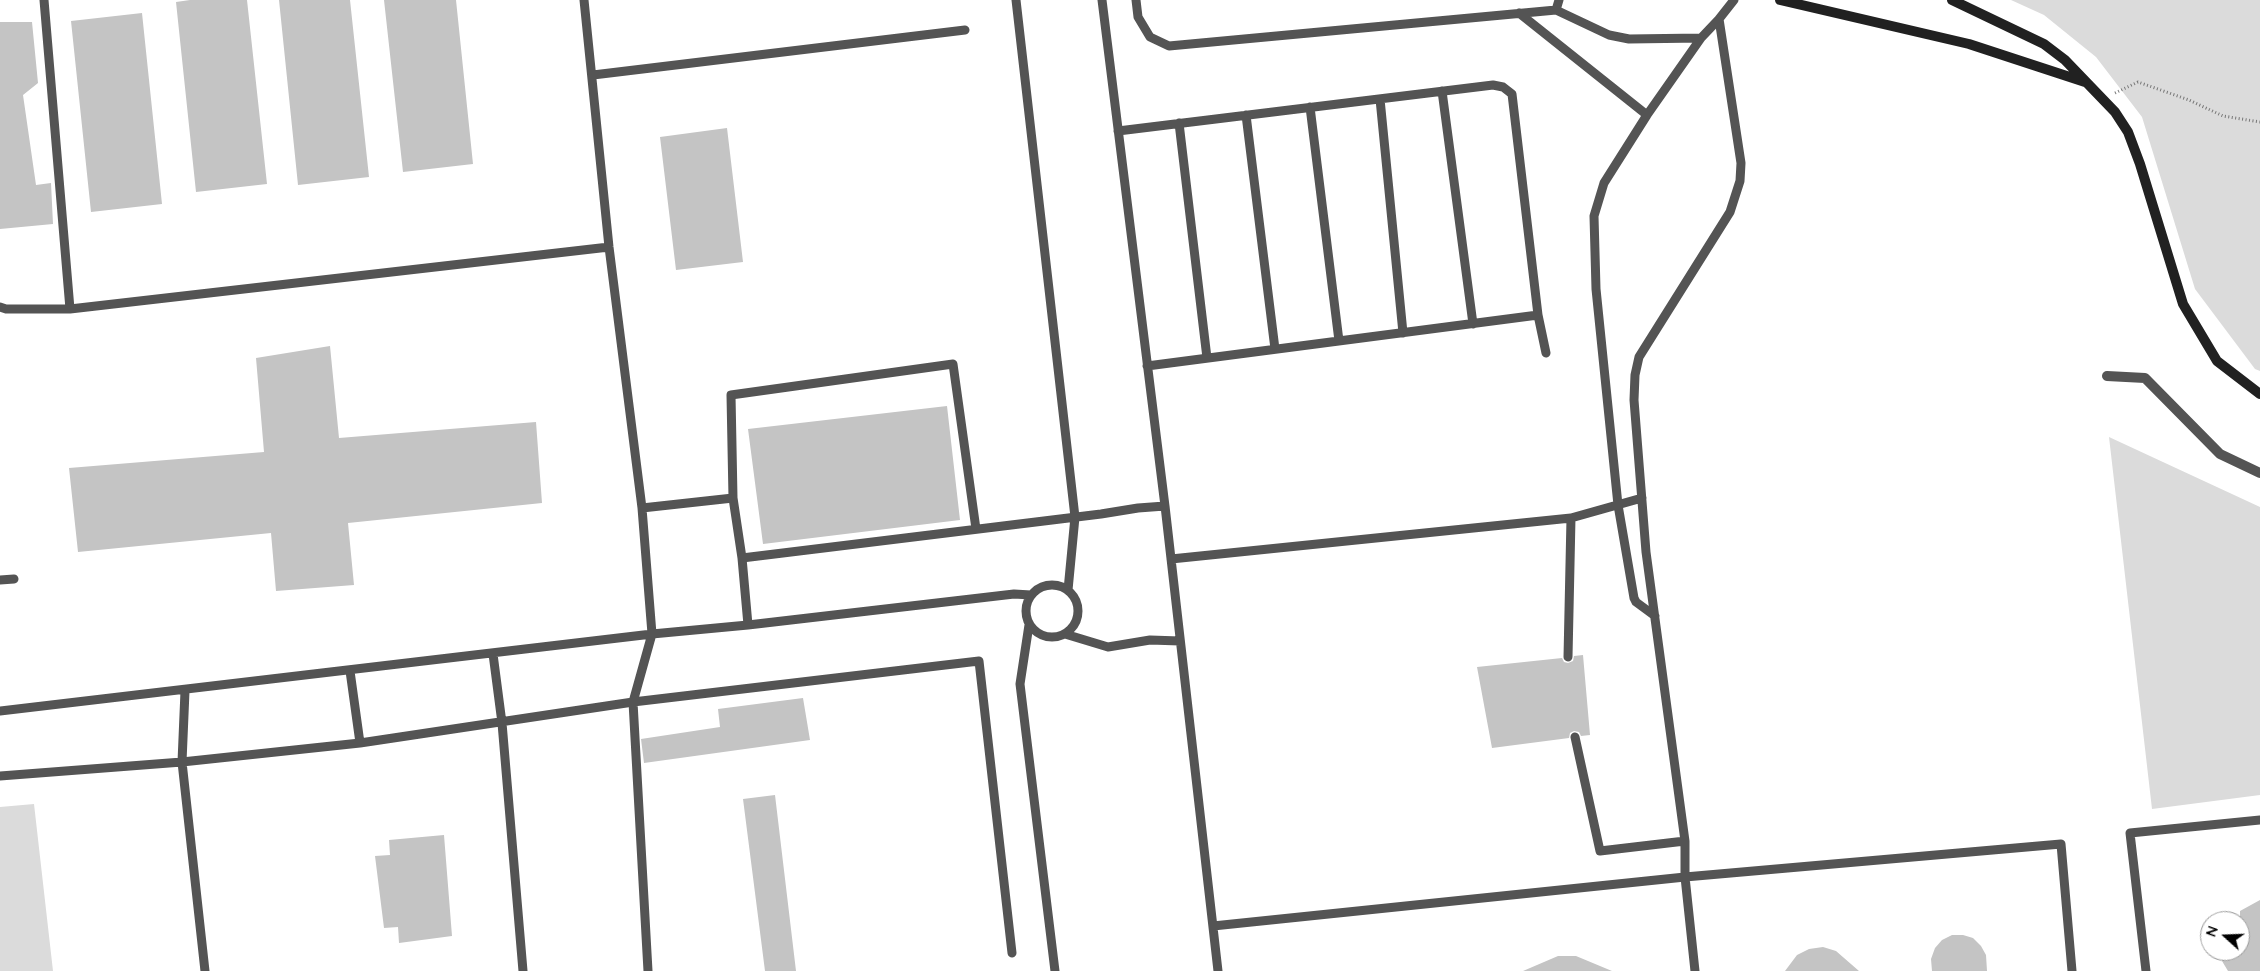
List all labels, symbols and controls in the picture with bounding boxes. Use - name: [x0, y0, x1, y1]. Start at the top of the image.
- north arrow: [2200, 911, 2250, 961]
- text: N: [2202, 923, 2222, 939]

